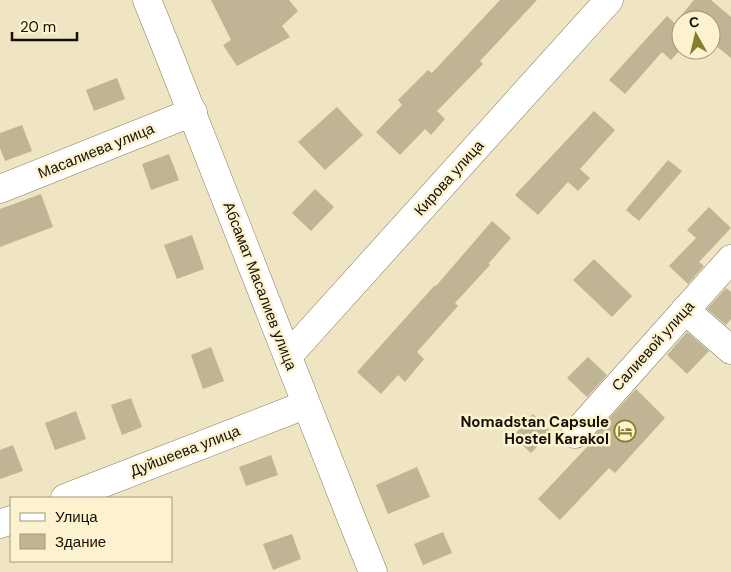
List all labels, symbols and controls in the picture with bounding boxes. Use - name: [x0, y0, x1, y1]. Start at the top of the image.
- scale bar: [12, 10, 78, 42]
- north arrow: [671, 10, 721, 60]
- text: С: [688, 13, 700, 32]
- text: 20 m: [20, 17, 56, 37]
- street label: Масалиева улица: [35, 118, 158, 183]
- street label: Кирова улица: [410, 135, 489, 220]
- street label: Абсамат Масалиев улица: [219, 199, 302, 374]
- street label: Салиевой улица: [607, 296, 699, 395]
- place label: Nomadstan Capsule Hostel Karakol: [460, 412, 609, 449]
- hotel icon: Nomadstan Capsule Hostel Karakol: [613, 419, 637, 443]
- street label: Дуйшеева улица: [127, 421, 244, 481]
- legend: [10, 497, 172, 562]
- text: Улица: [55, 507, 98, 527]
- text: Здание: [55, 532, 106, 552]

